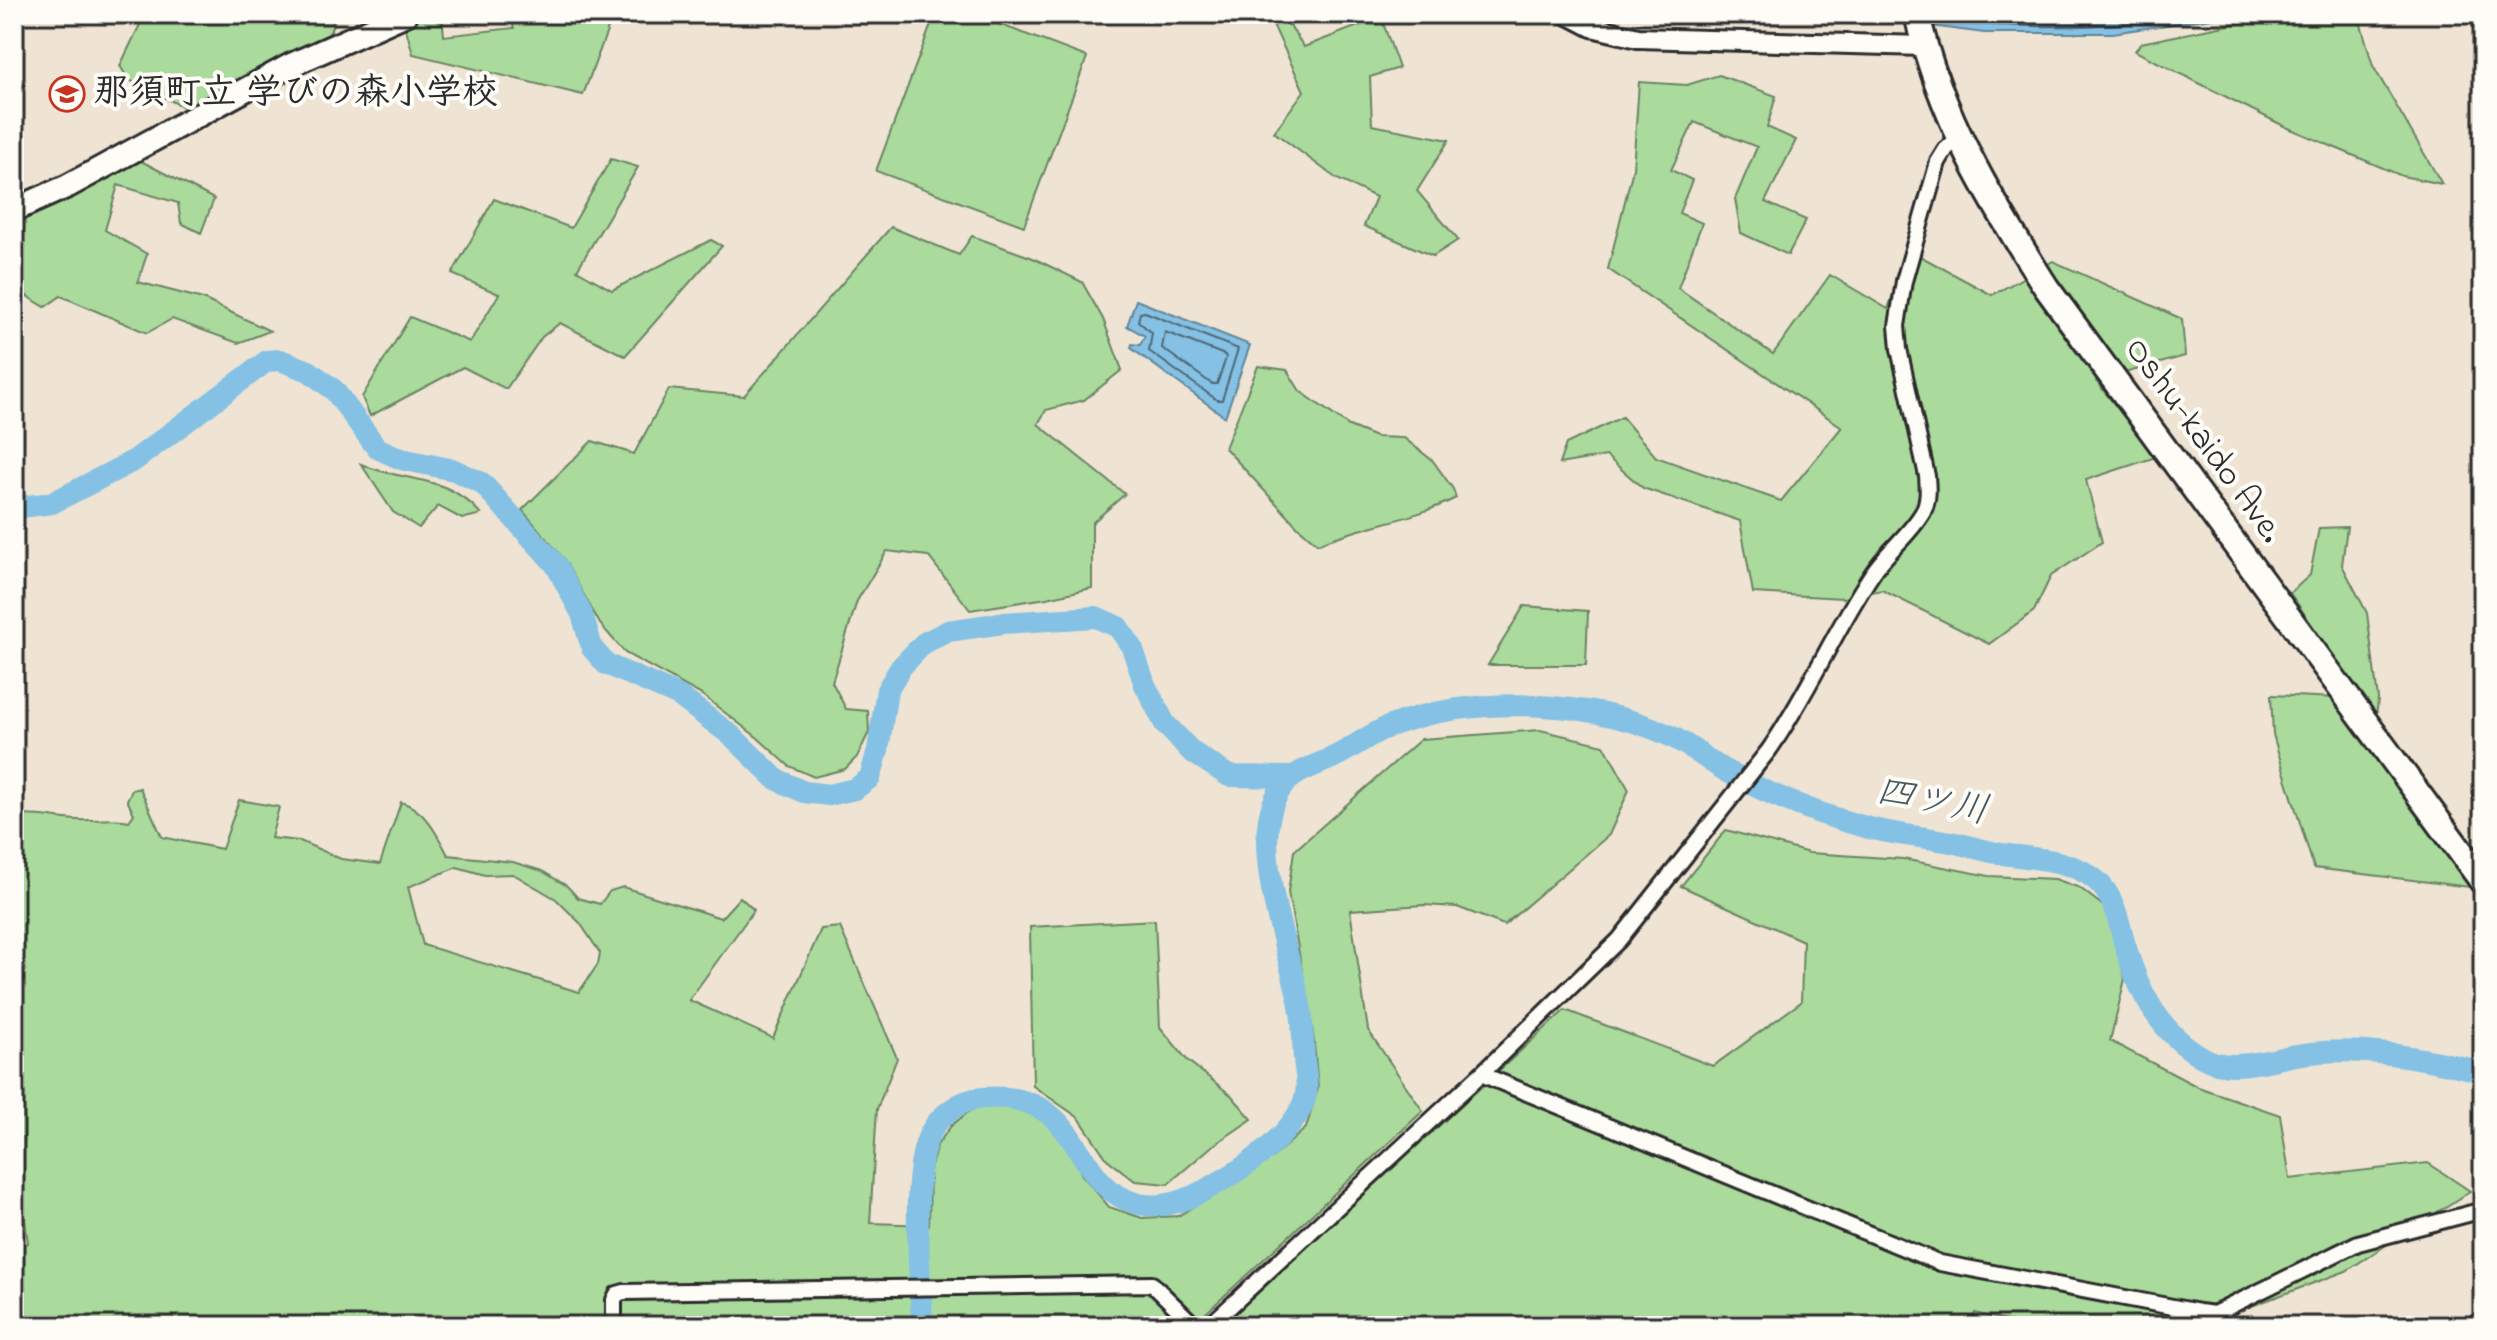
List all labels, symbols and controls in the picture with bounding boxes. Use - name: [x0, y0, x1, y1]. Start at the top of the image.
- place label: 那須町立 学びの森小学校: [93, 68, 498, 121]
- school or university icon: 那須町立 学びの森小学校: [48, 75, 86, 113]
- street label: Oshu-kaido Ave.: [2110, 327, 2296, 555]
- water label: 四ツ川: [1871, 765, 1993, 841]

